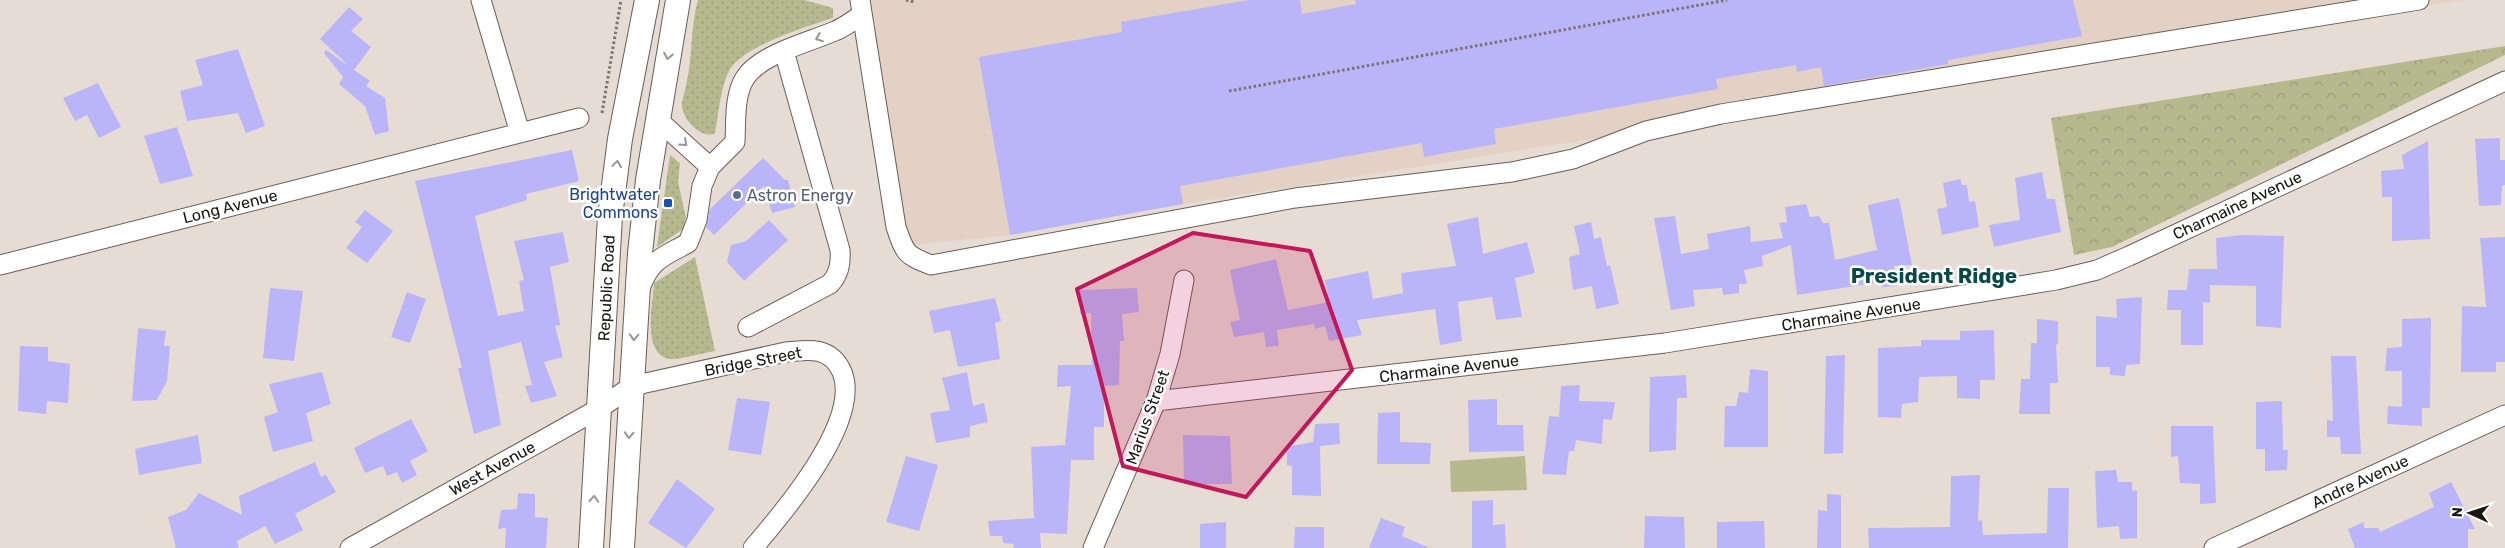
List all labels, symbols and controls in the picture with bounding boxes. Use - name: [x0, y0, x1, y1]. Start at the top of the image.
- one-way arrow: [815, 32, 823, 42]
- one-way arrow: [663, 52, 673, 61]
- one-way arrow: [678, 137, 687, 146]
- one-way arrow: [611, 159, 622, 167]
- street label: Charmaine Avenue: [2170, 167, 2305, 244]
- place label: Brightwater Commons: [569, 185, 658, 222]
- street label: Long Avenue: [181, 186, 279, 227]
- place label: Astron Energy: [747, 186, 854, 205]
- marker: Astron Energy: [731, 189, 743, 201]
- marker: Brightwater Commons: [662, 197, 674, 209]
- street label: Republic Road: [594, 234, 619, 342]
- district label: President Ridge: [1851, 263, 2017, 288]
- street label: Charmaine Avenue: [1780, 294, 1922, 335]
- one-way arrow: [629, 333, 639, 341]
- street label: Bridge Street: [703, 343, 803, 380]
- street label: Charmaine Avenue: [1378, 351, 1520, 386]
- street label: Marius Street: [1122, 367, 1173, 467]
- one-way arrow: [624, 431, 635, 439]
- street label: West Avenue: [446, 437, 539, 500]
- street label: Andre Avenue: [2309, 451, 2412, 512]
- north arrow: [2445, 488, 2495, 538]
- one-way arrow: [589, 495, 600, 503]
- text: N: [2449, 507, 2466, 518]

